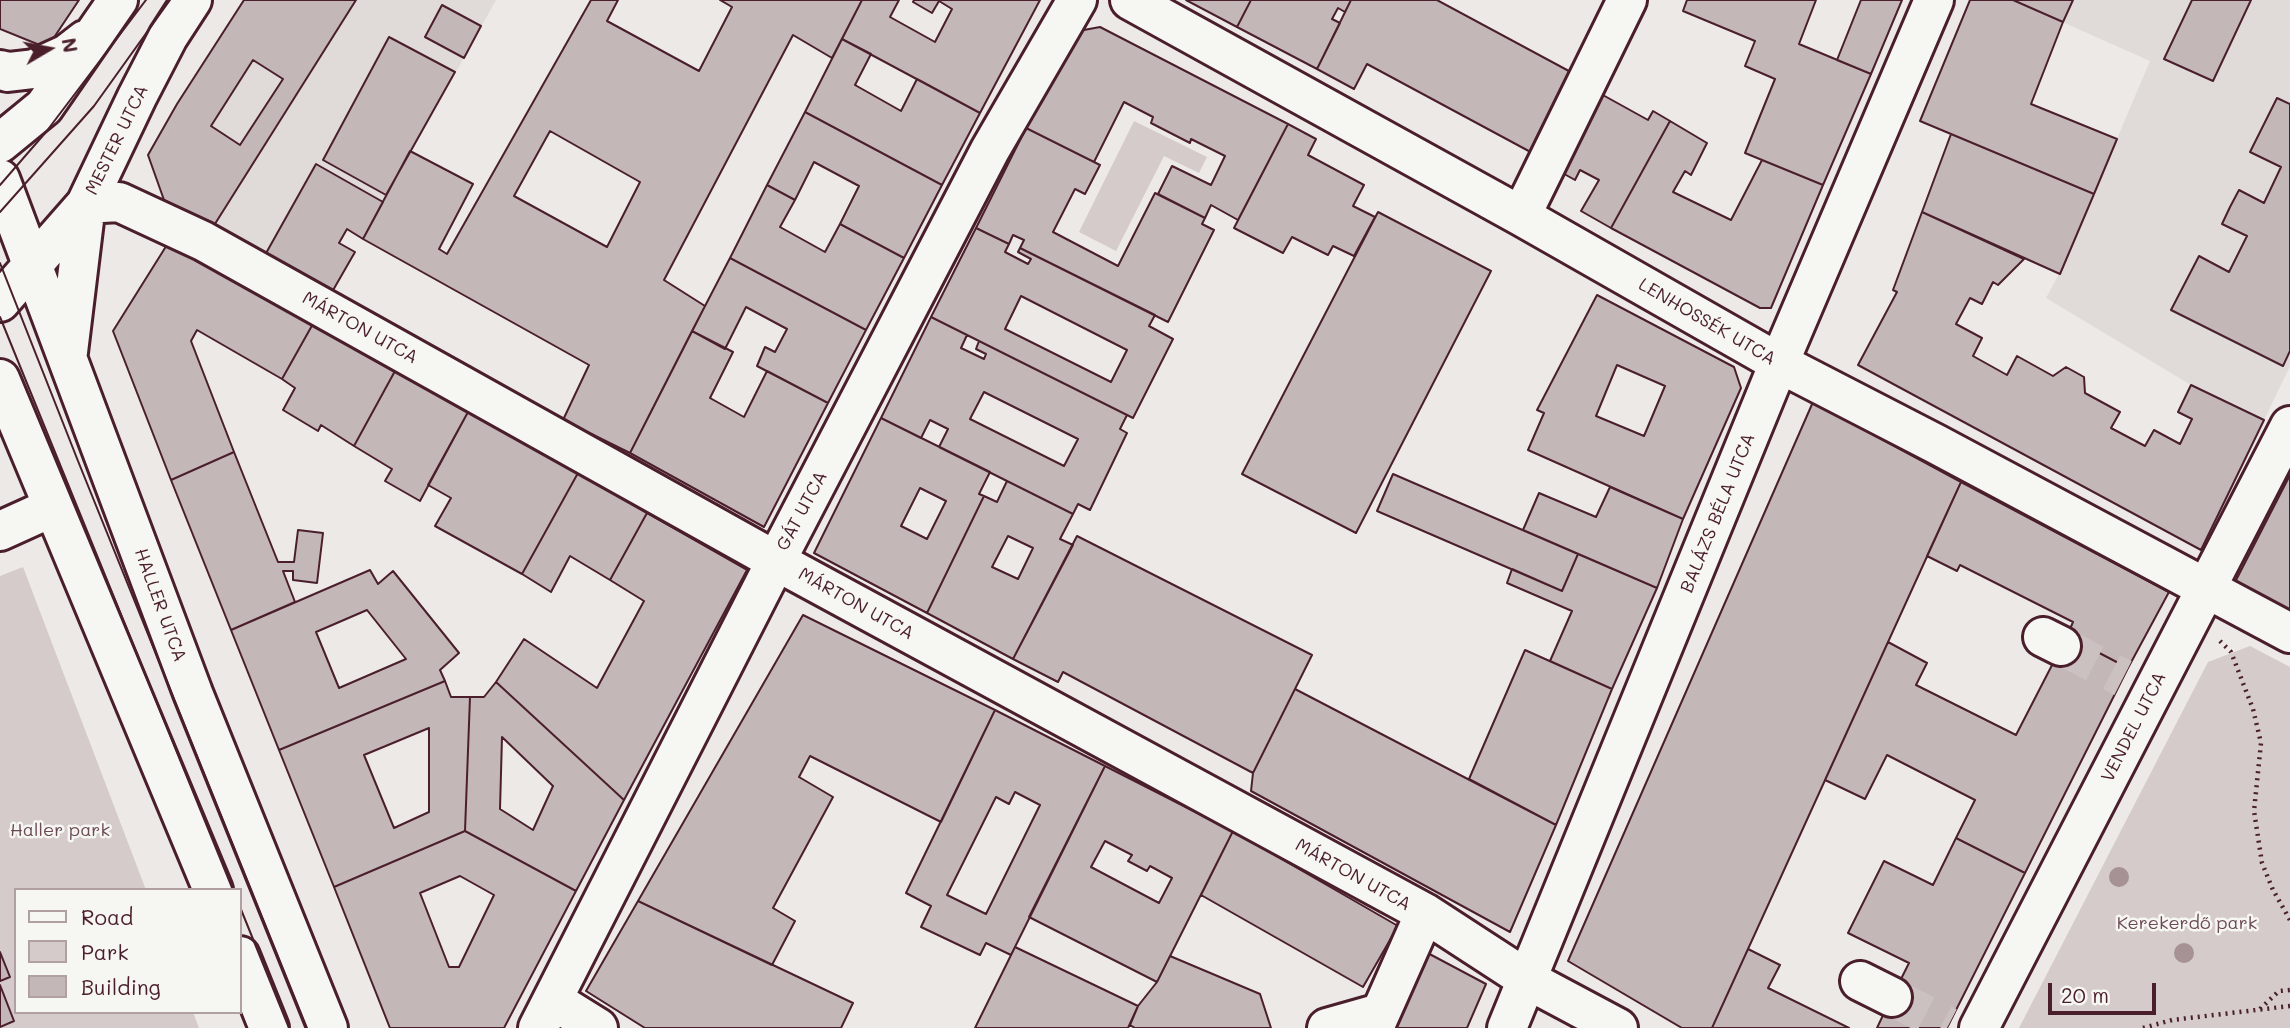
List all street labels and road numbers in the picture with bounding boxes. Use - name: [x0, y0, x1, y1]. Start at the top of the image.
- street label: MESTER UTCA: [81, 81, 153, 199]
- street label: LENHOSSÉK UTCA: [1635, 274, 1779, 370]
- street label: MÁRTON UTCA: [298, 287, 422, 369]
- street label: BALÁZS BÉLA UTCA: [1676, 430, 1760, 596]
- street label: GÁT UTCA: [772, 467, 832, 555]
- street label: HALLER UTCA: [129, 545, 191, 665]
- street label: MÁRTON UTCA: [794, 563, 918, 645]
- street label: VENDEL UTCA: [2097, 668, 2171, 786]
- street label: MÁRTON UTCA: [1291, 834, 1415, 916]

